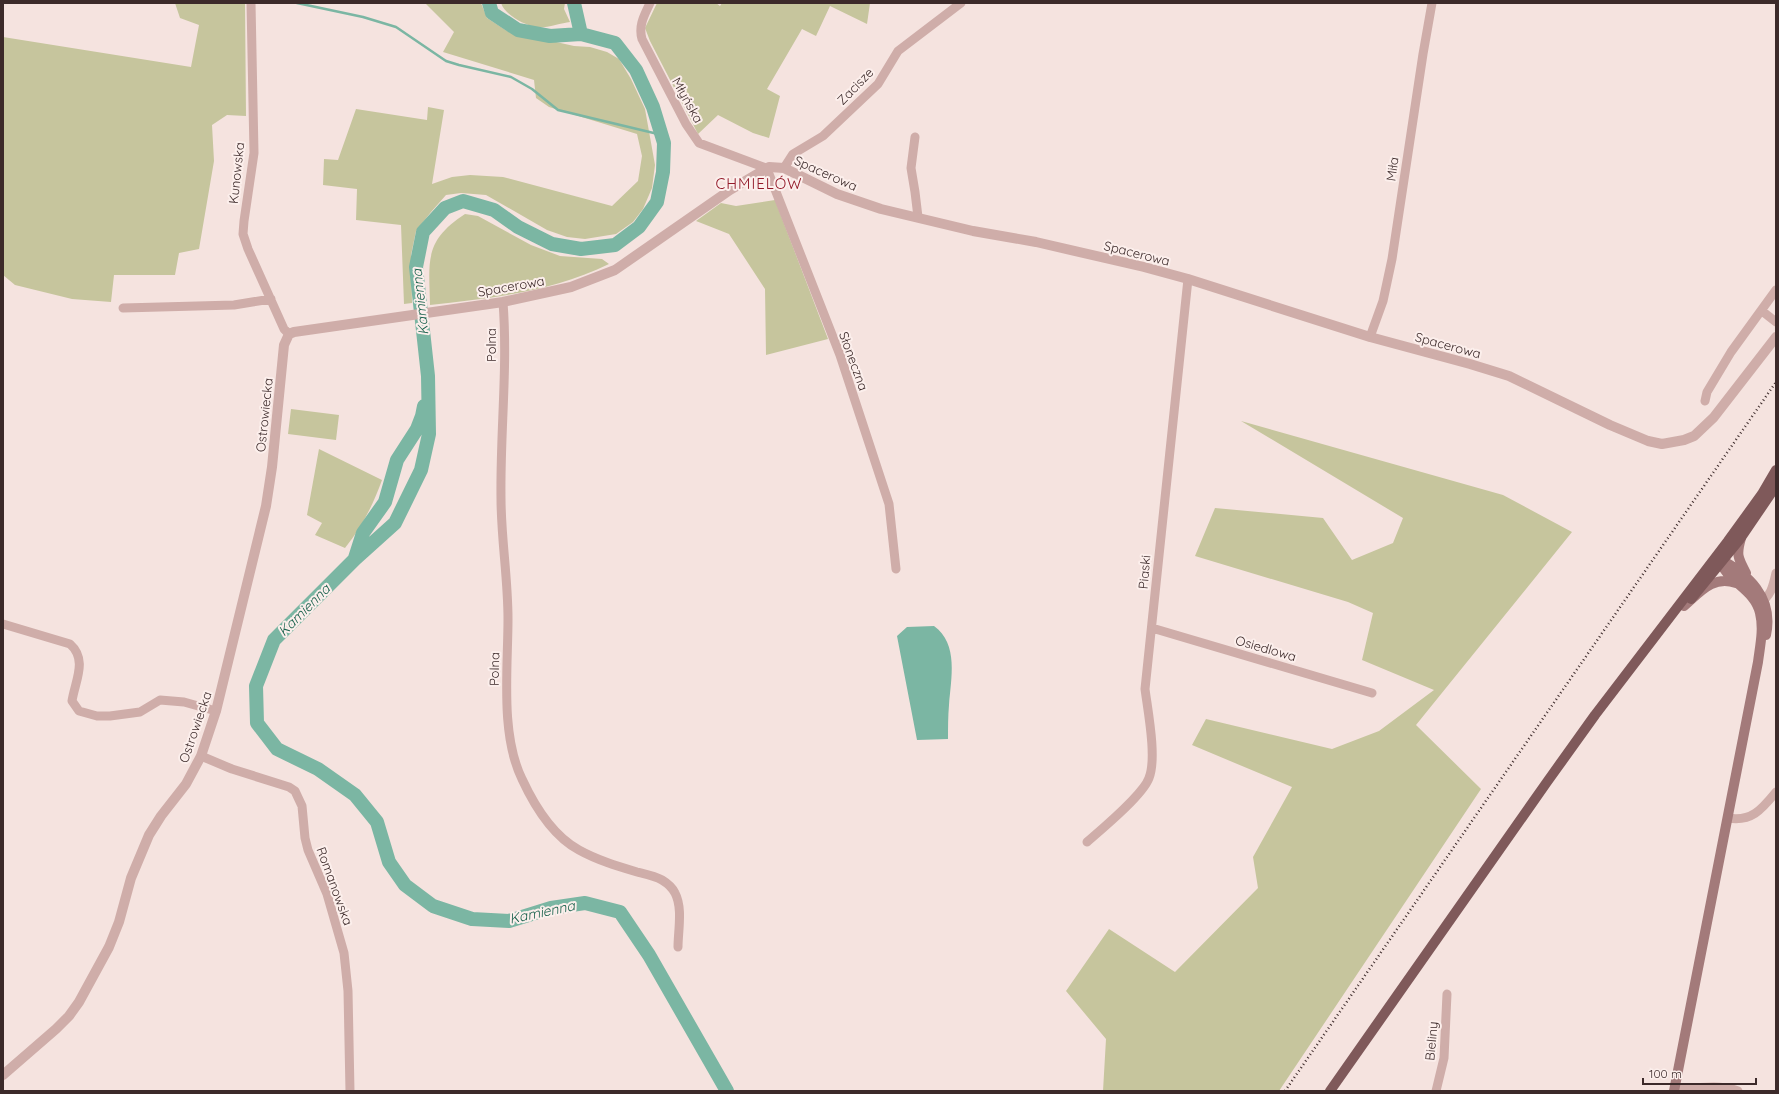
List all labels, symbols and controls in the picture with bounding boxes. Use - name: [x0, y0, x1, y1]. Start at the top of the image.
- street label: Zacisze: [834, 64, 876, 108]
- street label: Młyńska: [669, 74, 707, 126]
- street label: Kunowska: [225, 141, 247, 205]
- street label: Spacerowa: [792, 152, 860, 194]
- street label: Miła: [1382, 156, 1402, 182]
- district label: CHMIELÓW: [715, 174, 803, 193]
- street label: Spacerowa: [1102, 237, 1172, 269]
- water label: Kamienna: [407, 267, 432, 336]
- street label: Spacerowa: [476, 272, 546, 300]
- street label: Polna: [483, 328, 499, 362]
- street label: Słoneczna: [836, 329, 872, 393]
- street label: Spacerowa: [1413, 329, 1483, 361]
- street label: Ostrowiecka: [252, 377, 276, 453]
- street label: Piaski: [1135, 554, 1153, 590]
- water label: Kamienna: [274, 579, 335, 640]
- street label: Osiedlowa: [1234, 632, 1298, 664]
- street label: Polna: [486, 652, 502, 686]
- street label: Ostrowiecka: [175, 689, 215, 765]
- street label: Romanowska: [313, 845, 357, 927]
- water label: Kamienna: [508, 896, 578, 928]
- street label: Bieliny: [1421, 1021, 1441, 1061]
- scale bar: [1643, 1060, 1756, 1086]
- text: 100 m: [1649, 1066, 1682, 1081]

